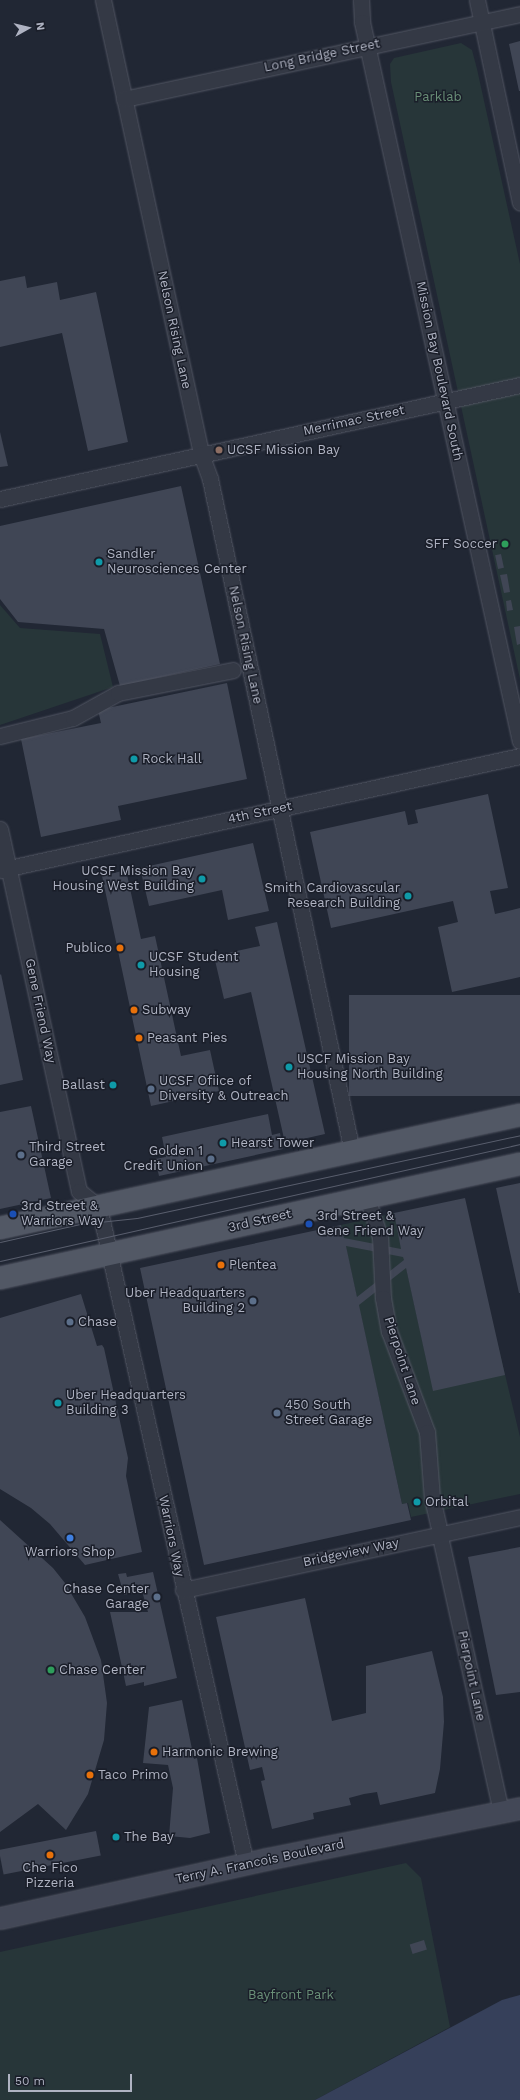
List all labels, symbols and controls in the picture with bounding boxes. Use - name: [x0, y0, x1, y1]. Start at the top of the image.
- north arrow: [8, 8, 48, 48]
- text: N: [33, 21, 47, 31]
- street label: Long Bridge Street: [263, 36, 381, 76]
- park label: Parklab: [414, 89, 462, 105]
- street label: Nelson Rising Lane: [154, 269, 194, 391]
- street label: Mission Bay Boulevard South: [412, 280, 466, 462]
- street label: Merrimac Street: [302, 403, 406, 439]
- place label: UCSF Mission Bay: [227, 442, 340, 458]
- marker: UCSF Mission Bay: [214, 445, 224, 455]
- place label: SFF Soccer: [425, 536, 497, 552]
- marker: SFF Soccer: [500, 539, 510, 549]
- place label: Sandler Neurosciences Center: [107, 547, 247, 578]
- marker: Sandler Neurosciences Center: [94, 557, 104, 567]
- street label: Nelson Rising Lane: [225, 584, 265, 706]
- place label: Rock Hall: [142, 751, 202, 767]
- marker: Rock Hall: [129, 754, 139, 764]
- street label: 4th Street: [227, 799, 293, 827]
- place label: UCSF Mission Bay Housing West Building: [52, 864, 194, 895]
- marker: UCSF Mission Bay Housing West Building: [197, 874, 207, 884]
- place label: Smith Cardiovascular Research Building: [264, 881, 400, 912]
- marker: Smith Cardiovascular Research Building: [403, 891, 413, 901]
- place label: Publico: [65, 940, 112, 956]
- marker: Publico: [115, 943, 125, 953]
- place label: UCSF Student Housing: [149, 950, 239, 981]
- street label: Gene Friend Way: [21, 957, 59, 1065]
- marker: UCSF Student Housing: [136, 960, 146, 970]
- place label: Subway: [142, 1002, 191, 1018]
- marker: Subway: [129, 1005, 139, 1015]
- place label: Peasant Pies: [147, 1030, 227, 1046]
- marker: Peasant Pies: [134, 1033, 144, 1043]
- place label: USCF Mission Bay Housing North Building: [297, 1052, 443, 1083]
- marker: USCF Mission Bay Housing North Building: [284, 1062, 294, 1072]
- place label: UCSF Ofiice of Diversity & Outreach: [159, 1074, 289, 1105]
- place label: Ballast: [62, 1077, 105, 1093]
- marker: Ballast: [108, 1080, 118, 1090]
- marker: UCSF Ofiice of Diversity & Outreach: [146, 1084, 156, 1094]
- place label: Hearst Tower: [231, 1135, 315, 1151]
- marker: Hearst Tower: [218, 1138, 228, 1148]
- place label: Third Street Garage: [29, 1140, 105, 1171]
- place label: Golden 1 Credit Union: [124, 1144, 203, 1175]
- marker: Third Street Garage: [16, 1150, 26, 1160]
- marker: Golden 1 Credit Union: [206, 1154, 216, 1164]
- place label: 3rd Street & Warriors Way: [21, 1199, 104, 1230]
- street label: 3rd Street: [227, 1206, 293, 1236]
- marker: 3rd Street & Warriors Way: [8, 1209, 18, 1219]
- place label: 3rd Street & Gene Friend Way: [317, 1209, 424, 1240]
- marker: 3rd Street & Gene Friend Way: [304, 1219, 314, 1229]
- place label: Plentea: [229, 1257, 277, 1273]
- marker: Plentea: [216, 1260, 226, 1270]
- place label: Uber Headquarters Building 2: [125, 1286, 245, 1317]
- marker: Uber Headquarters Building 2: [248, 1296, 258, 1306]
- place label: Chase: [78, 1314, 117, 1330]
- street label: Pierpoint Lane: [380, 1315, 424, 1407]
- marker: Chase: [65, 1317, 75, 1327]
- place label: Uber Headquarters Building 3: [66, 1388, 186, 1419]
- marker: Uber Headquarters Building 3: [53, 1398, 63, 1408]
- place label: 450 South Street Garage: [285, 1398, 372, 1429]
- marker: 450 South Street Garage: [272, 1408, 282, 1418]
- street label: Warriors Way: [155, 1494, 187, 1578]
- place label: Orbital: [425, 1494, 468, 1510]
- marker: Orbital: [412, 1497, 422, 1507]
- marker: Warriors Shop: [65, 1533, 75, 1543]
- street label: Bridgeview Way: [301, 1535, 401, 1571]
- place label: Warriors Shop: [25, 1544, 115, 1560]
- place label: Chase Center Garage: [63, 1582, 149, 1613]
- marker: Chase Center Garage: [152, 1592, 162, 1602]
- street label: Pierpoint Lane: [454, 1629, 488, 1723]
- place label: Chase Center: [59, 1662, 145, 1678]
- marker: Chase Center: [46, 1665, 56, 1675]
- place label: Harmonic Brewing: [162, 1744, 278, 1760]
- marker: Harmonic Brewing: [149, 1747, 159, 1757]
- place label: Taco Primo: [98, 1767, 168, 1783]
- marker: Taco Primo: [85, 1770, 95, 1780]
- place label: The Bay: [124, 1829, 174, 1845]
- marker: The Bay: [111, 1832, 121, 1842]
- street label: Terry A. Francois Boulevard: [174, 1836, 346, 1888]
- marker: Che Fico Pizzeria: [45, 1850, 55, 1860]
- place label: Che Fico Pizzeria: [22, 1861, 78, 1892]
- park label: Bayfront Park: [248, 1987, 334, 2003]
- scale bar: [10, 2066, 134, 2092]
- text: 50 m: [15, 2074, 45, 2088]

